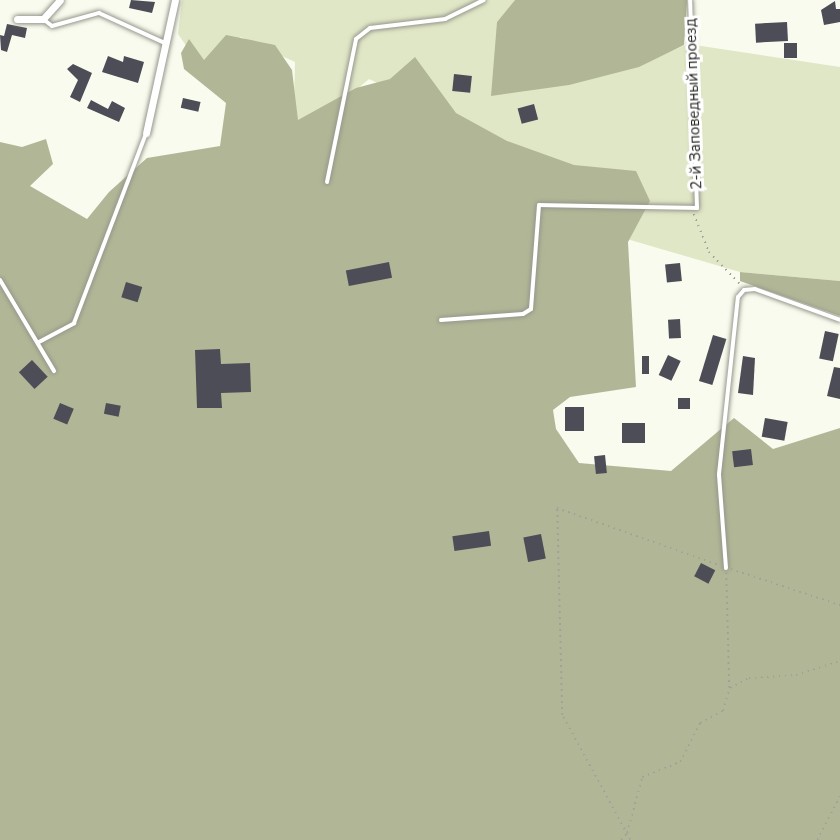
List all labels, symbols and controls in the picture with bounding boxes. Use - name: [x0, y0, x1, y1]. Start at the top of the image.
- street label: 2-й Заповедный проезд: [682, 18, 706, 190]

